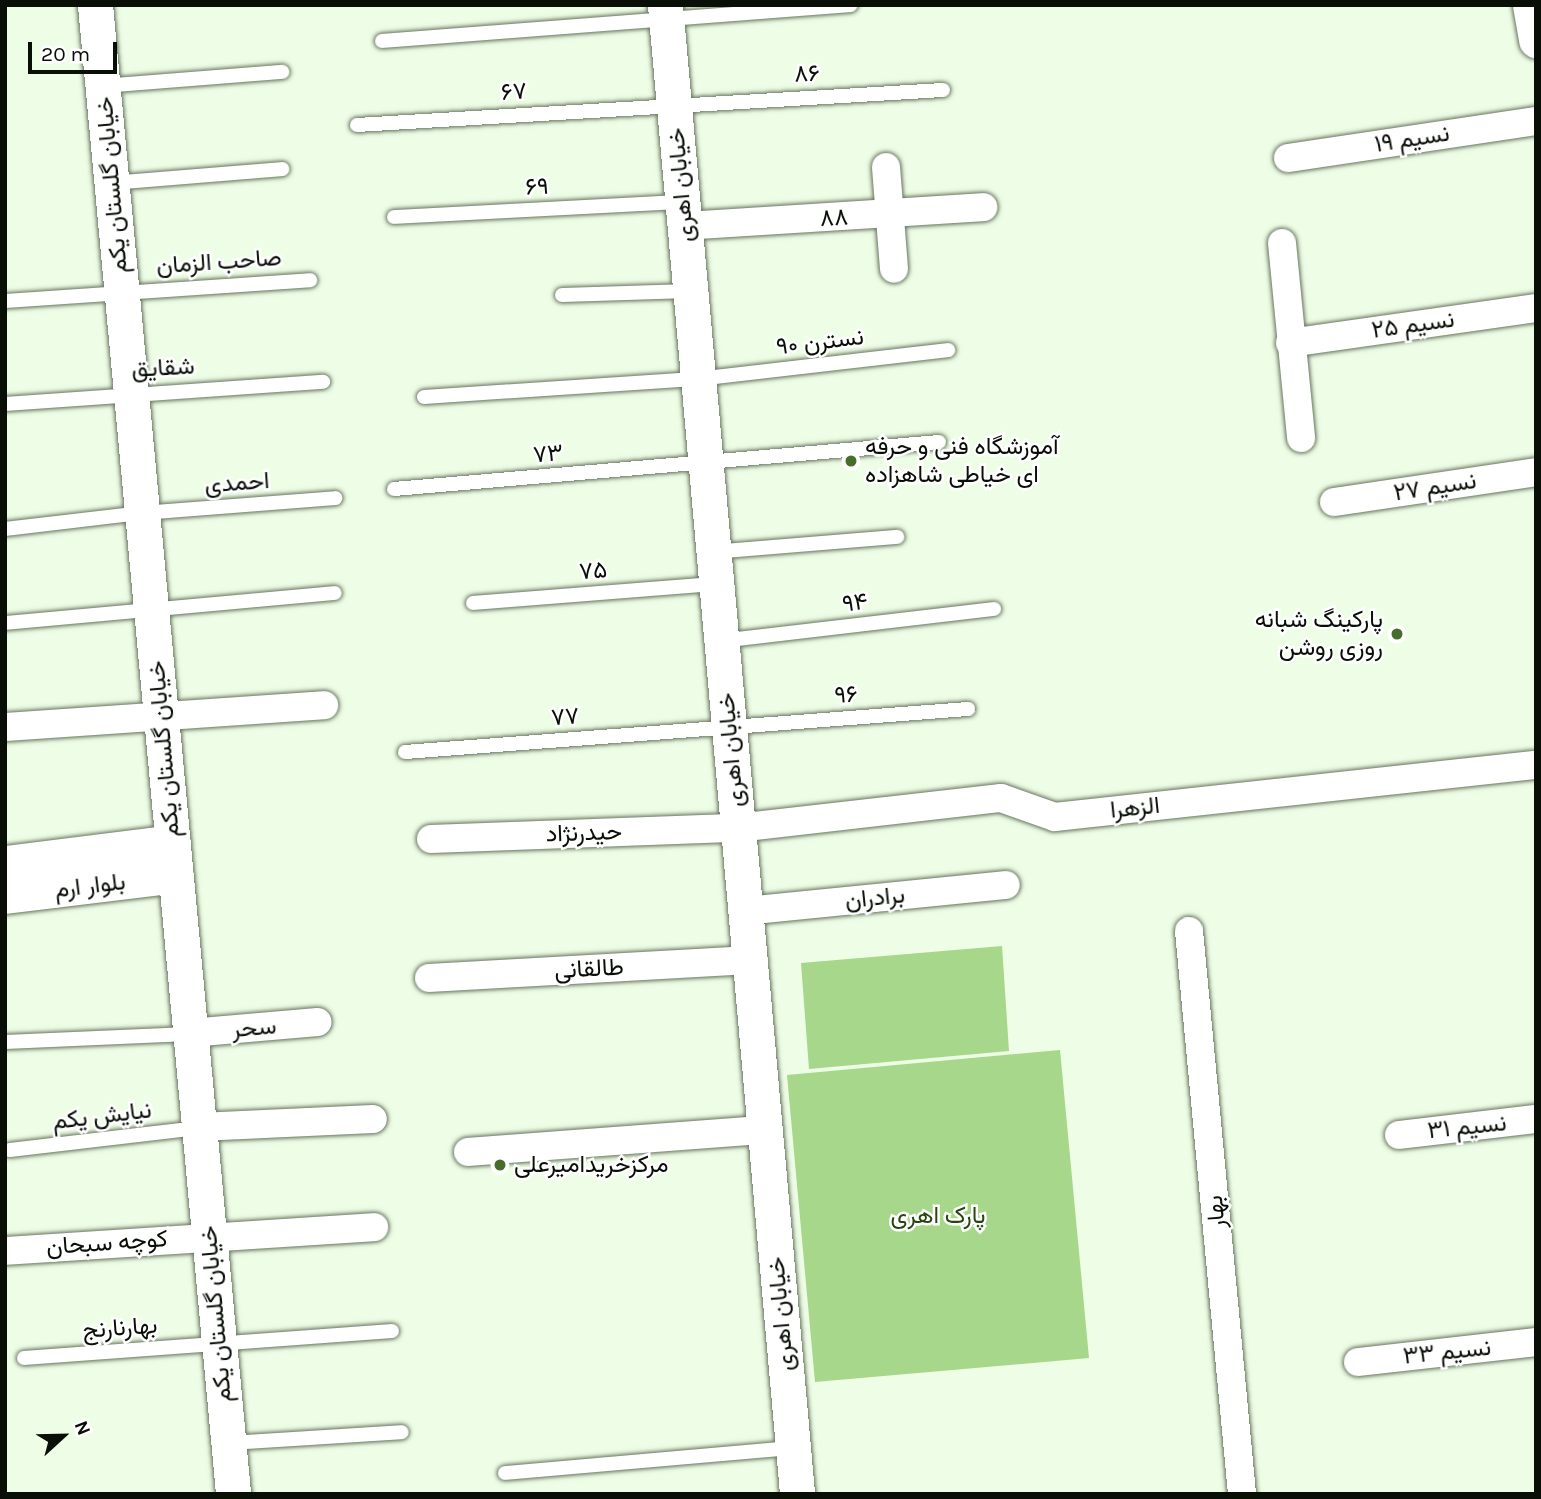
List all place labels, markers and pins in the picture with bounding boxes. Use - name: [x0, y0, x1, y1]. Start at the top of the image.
- place label: آموزشگاه فنی و حرفه ای خیاطی شاهزاده: [865, 433, 1059, 489]
- marker: آموزشگاه فنی و حرفه ای خیاطی شاهزاده: [843, 453, 859, 469]
- place label: پارکینگ شبانه روزی روشن: [1255, 606, 1383, 662]
- marker: پارکینگ شبانه روزی روشن: [1389, 626, 1405, 642]
- place label: مرکزخریدامیرعلی: [514, 1151, 668, 1179]
- marker: مرکزخریدامیرعلی: [492, 1157, 508, 1173]

